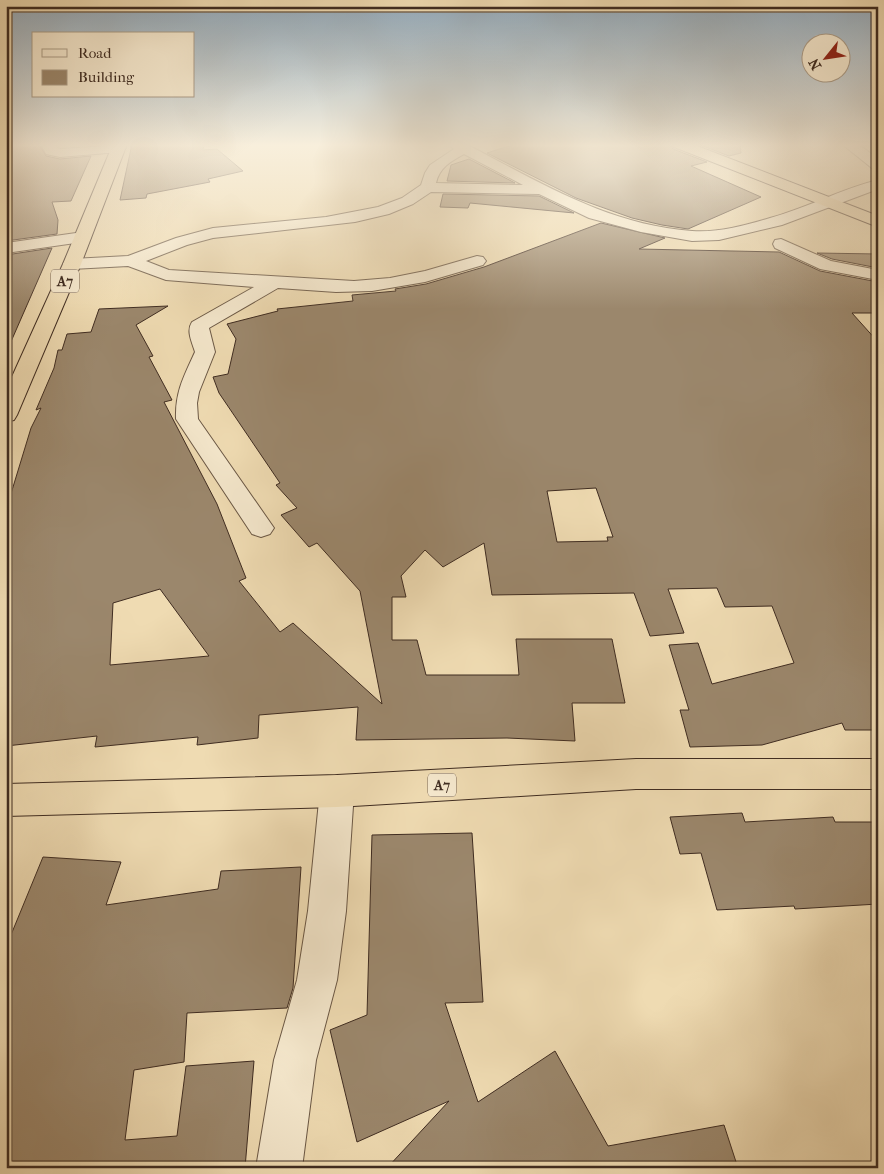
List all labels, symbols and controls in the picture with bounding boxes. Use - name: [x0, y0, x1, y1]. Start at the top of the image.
- legend: [32, 32, 195, 98]
- north arrow: [802, 32, 852, 82]
- text: Road: [78, 44, 112, 62]
- text: N: [805, 55, 825, 73]
- text: Building: [78, 68, 135, 86]
- road number: A7: [51, 270, 79, 292]
- road number: A7: [428, 774, 456, 796]

